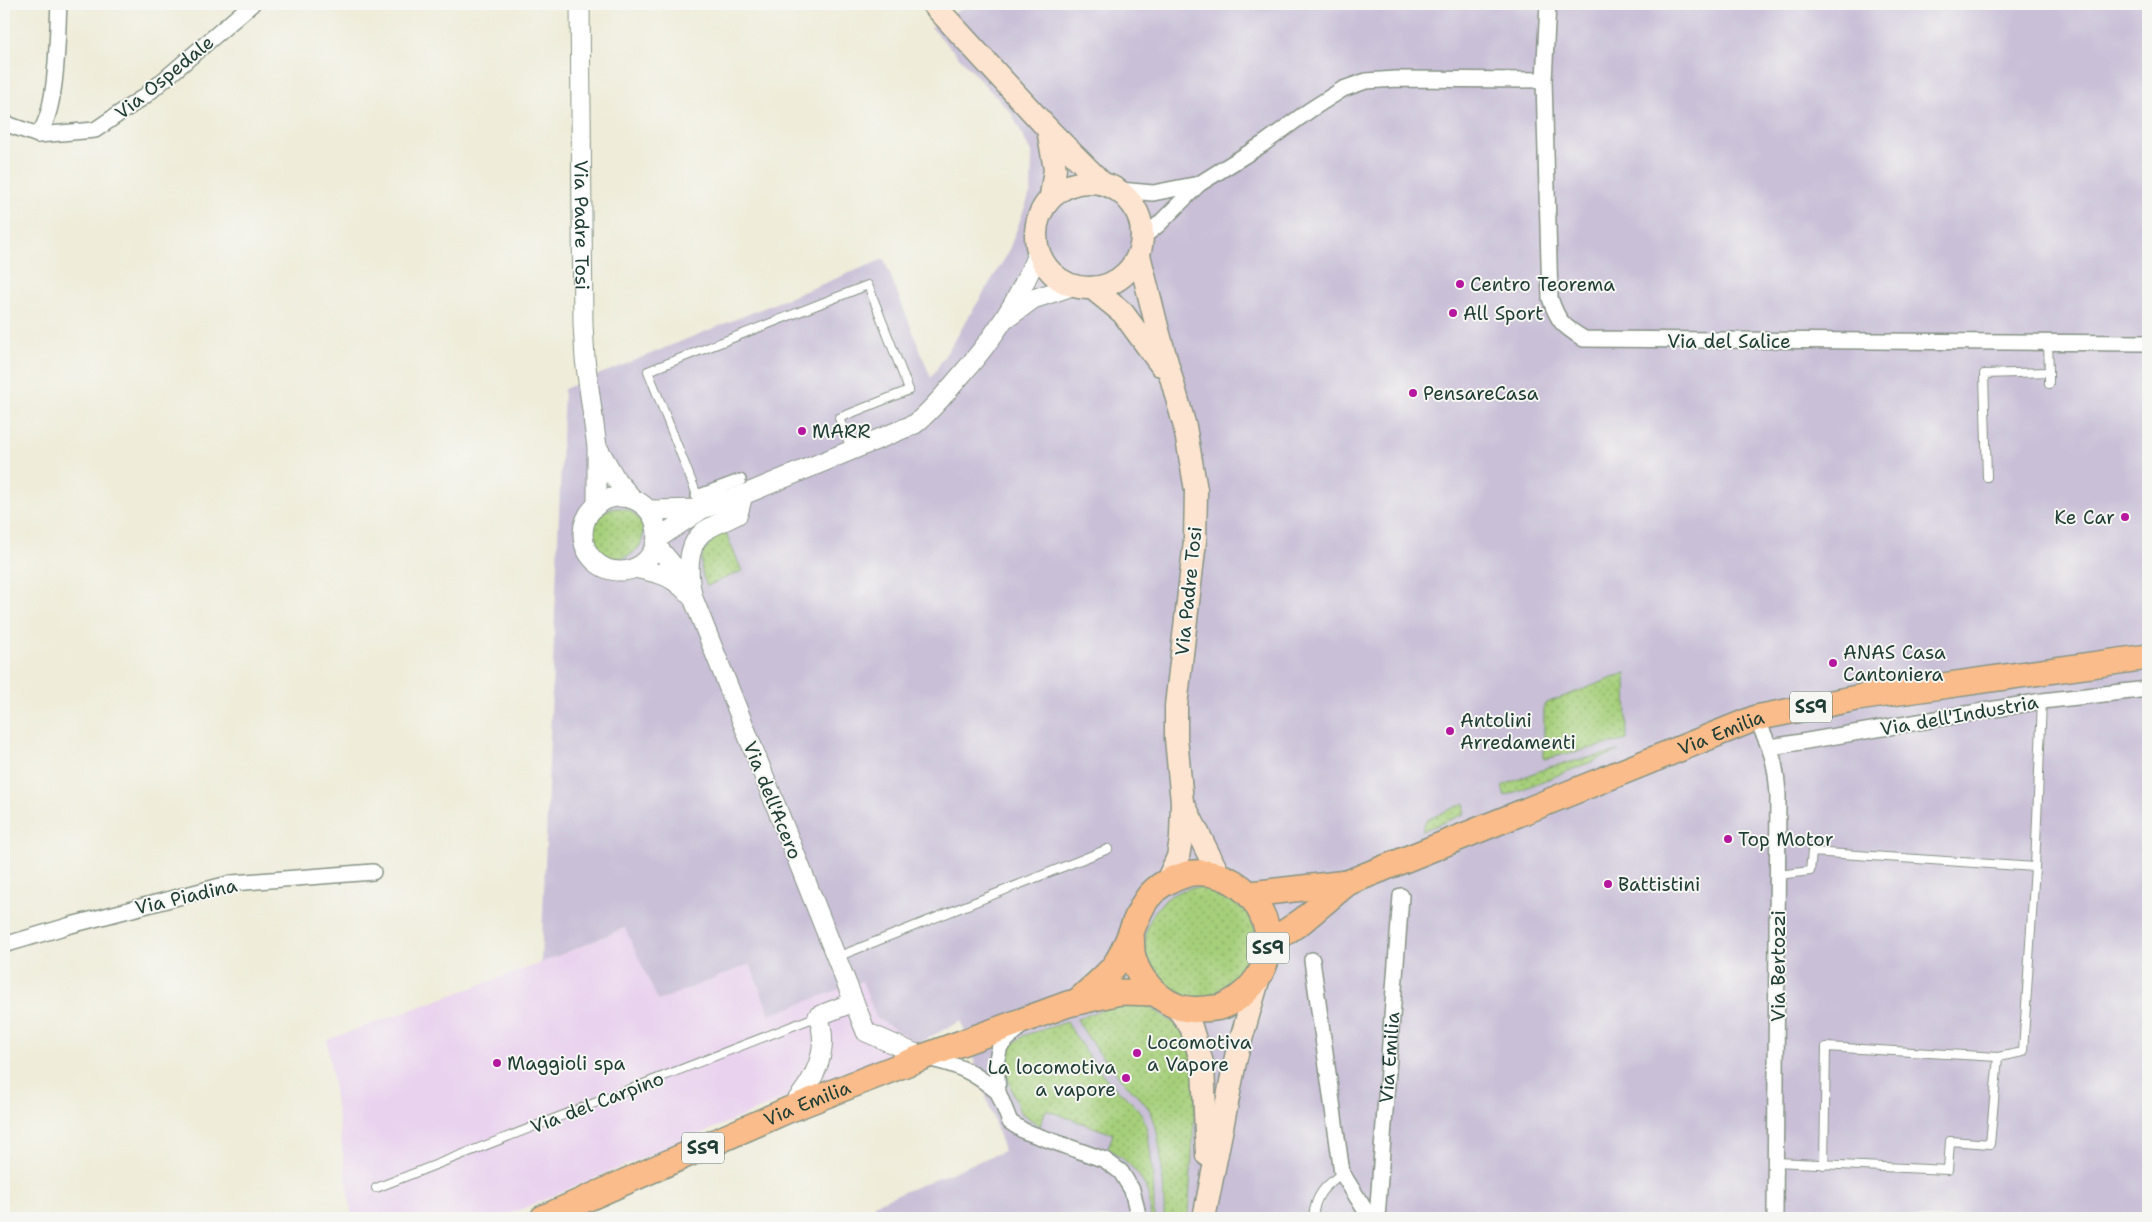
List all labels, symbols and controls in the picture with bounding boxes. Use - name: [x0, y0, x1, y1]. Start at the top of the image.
- street label: Via Ospedale: [110, 30, 219, 125]
- street label: Via Padre Tosi: [568, 160, 595, 290]
- place label: Centro Teorema: [1470, 272, 1615, 297]
- marker: Centro Teorema: [1454, 278, 1466, 290]
- place label: All Sport: [1463, 301, 1544, 326]
- marker: All Sport: [1447, 307, 1459, 319]
- street label: Via del Salice: [1667, 329, 1791, 354]
- place label: PensareCasa: [1423, 381, 1539, 406]
- marker: PensareCasa: [1407, 387, 1419, 399]
- place label: MARR: [812, 419, 871, 444]
- marker: MARR: [796, 425, 808, 437]
- place label: Ke Car: [2054, 505, 2115, 530]
- marker: Ke Car: [2119, 511, 2131, 523]
- street label: Via Padre Tosi: [1169, 525, 1208, 657]
- place label: ANAS Casa Cantoniera: [1843, 640, 1946, 687]
- marker: ANAS Casa Cantoniera: [1827, 657, 1839, 669]
- street label: Via dell'Industria: [1878, 689, 2040, 742]
- road number: SS9: [1790, 692, 1832, 722]
- street label: Via Emilia: [1674, 705, 1767, 761]
- place label: Antolini Arredamenti: [1460, 708, 1576, 755]
- marker: Antolini Arredamenti: [1444, 725, 1456, 737]
- street label: Via dell'Acero: [737, 737, 808, 863]
- place label: Top Motor: [1738, 827, 1834, 852]
- marker: Top Motor: [1722, 833, 1734, 845]
- place label: Battistini: [1618, 872, 1700, 897]
- street label: Via Piadina: [132, 873, 240, 920]
- marker: Battistini: [1602, 878, 1614, 890]
- street label: Via Bertozzi: [1766, 910, 1791, 1022]
- road number: SS9: [1247, 932, 1289, 964]
- street label: Via Emilia: [1374, 1011, 1405, 1104]
- place label: Locomotiva a Vapore: [1147, 1030, 1252, 1077]
- marker: Locomotiva a Vapore: [1131, 1047, 1143, 1059]
- place label: Maggioli spa: [507, 1051, 626, 1076]
- place label: La locomotiva a vapore: [988, 1055, 1116, 1102]
- marker: Maggioli spa: [491, 1057, 503, 1069]
- street label: Via del Carpino: [527, 1066, 668, 1139]
- marker: La locomotiva a vapore: [1120, 1072, 1132, 1084]
- street label: Via Emilia: [760, 1075, 854, 1132]
- road number: SS9: [682, 1132, 724, 1164]

